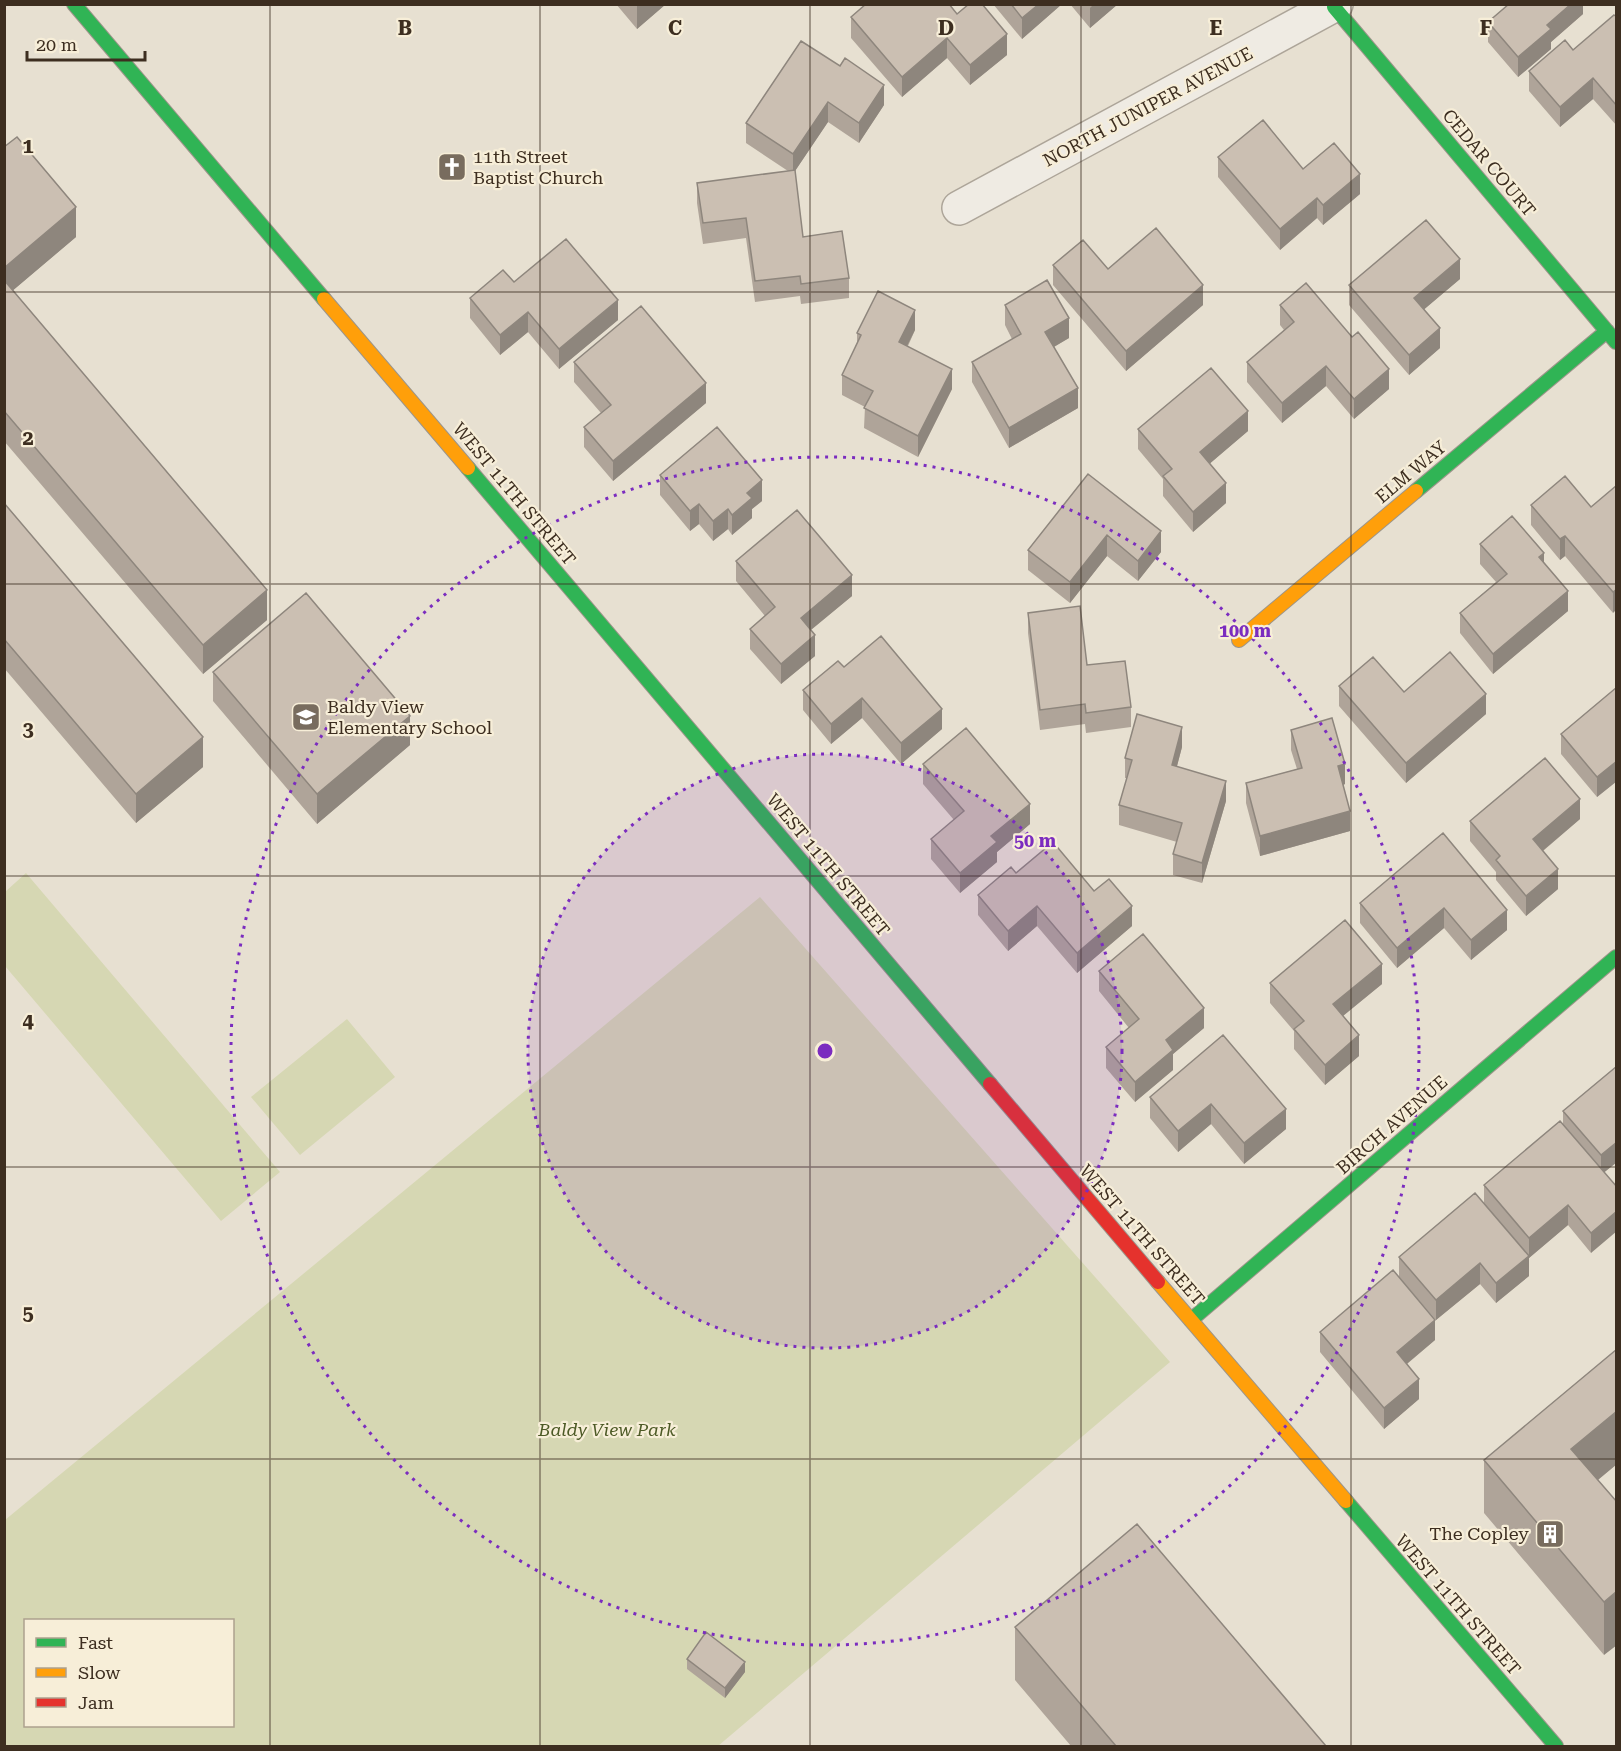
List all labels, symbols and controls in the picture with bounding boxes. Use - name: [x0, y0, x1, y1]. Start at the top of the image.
- text: B: [398, 16, 412, 40]
- text: C: [668, 16, 682, 40]
- text: D: [938, 16, 954, 40]
- text: E: [1210, 16, 1223, 40]
- text: F: [1480, 16, 1492, 40]
- scale bar: [27, 24, 146, 62]
- text: 20 m: [36, 34, 77, 55]
- street label: NORTH JUNIPER AVENUE: [1039, 42, 1256, 171]
- street label: CEDAR COURT: [1438, 105, 1540, 221]
- text: 1: [22, 134, 34, 158]
- place label: 11th Street Baptist Church: [473, 146, 604, 188]
- church icon: 11th Street Baptist Church: [436, 151, 468, 183]
- street label: WEST 11TH STREET: [449, 418, 580, 569]
- text: 2: [22, 426, 34, 450]
- street label: ELM WAY: [1371, 436, 1451, 507]
- text: 100 m: [1219, 620, 1272, 641]
- place label: Baldy View Elementary School: [327, 696, 492, 738]
- school or university icon: Baldy View Elementary School: [290, 701, 322, 733]
- text: 3: [22, 717, 34, 741]
- street label: WEST 11TH STREET: [763, 789, 894, 940]
- text: 50 m: [1014, 830, 1057, 851]
- text: 4: [22, 1009, 34, 1033]
- centre of rings: [815, 1041, 835, 1061]
- street label: BIRCH AVENUE: [1332, 1071, 1451, 1178]
- street label: WEST 11TH STREET: [1076, 1160, 1209, 1309]
- text: 5: [22, 1301, 34, 1325]
- park label: Baldy View Park: [537, 1419, 676, 1440]
- building icon: The Copley: [1534, 1518, 1566, 1550]
- place label: The Copley: [1429, 1523, 1529, 1544]
- street label: WEST 11TH STREET: [1392, 1530, 1525, 1679]
- legend: [24, 1619, 234, 1727]
- text: Fast: [78, 1632, 113, 1653]
- text: Slow: [78, 1662, 120, 1683]
- text: Jam: [78, 1692, 114, 1713]

